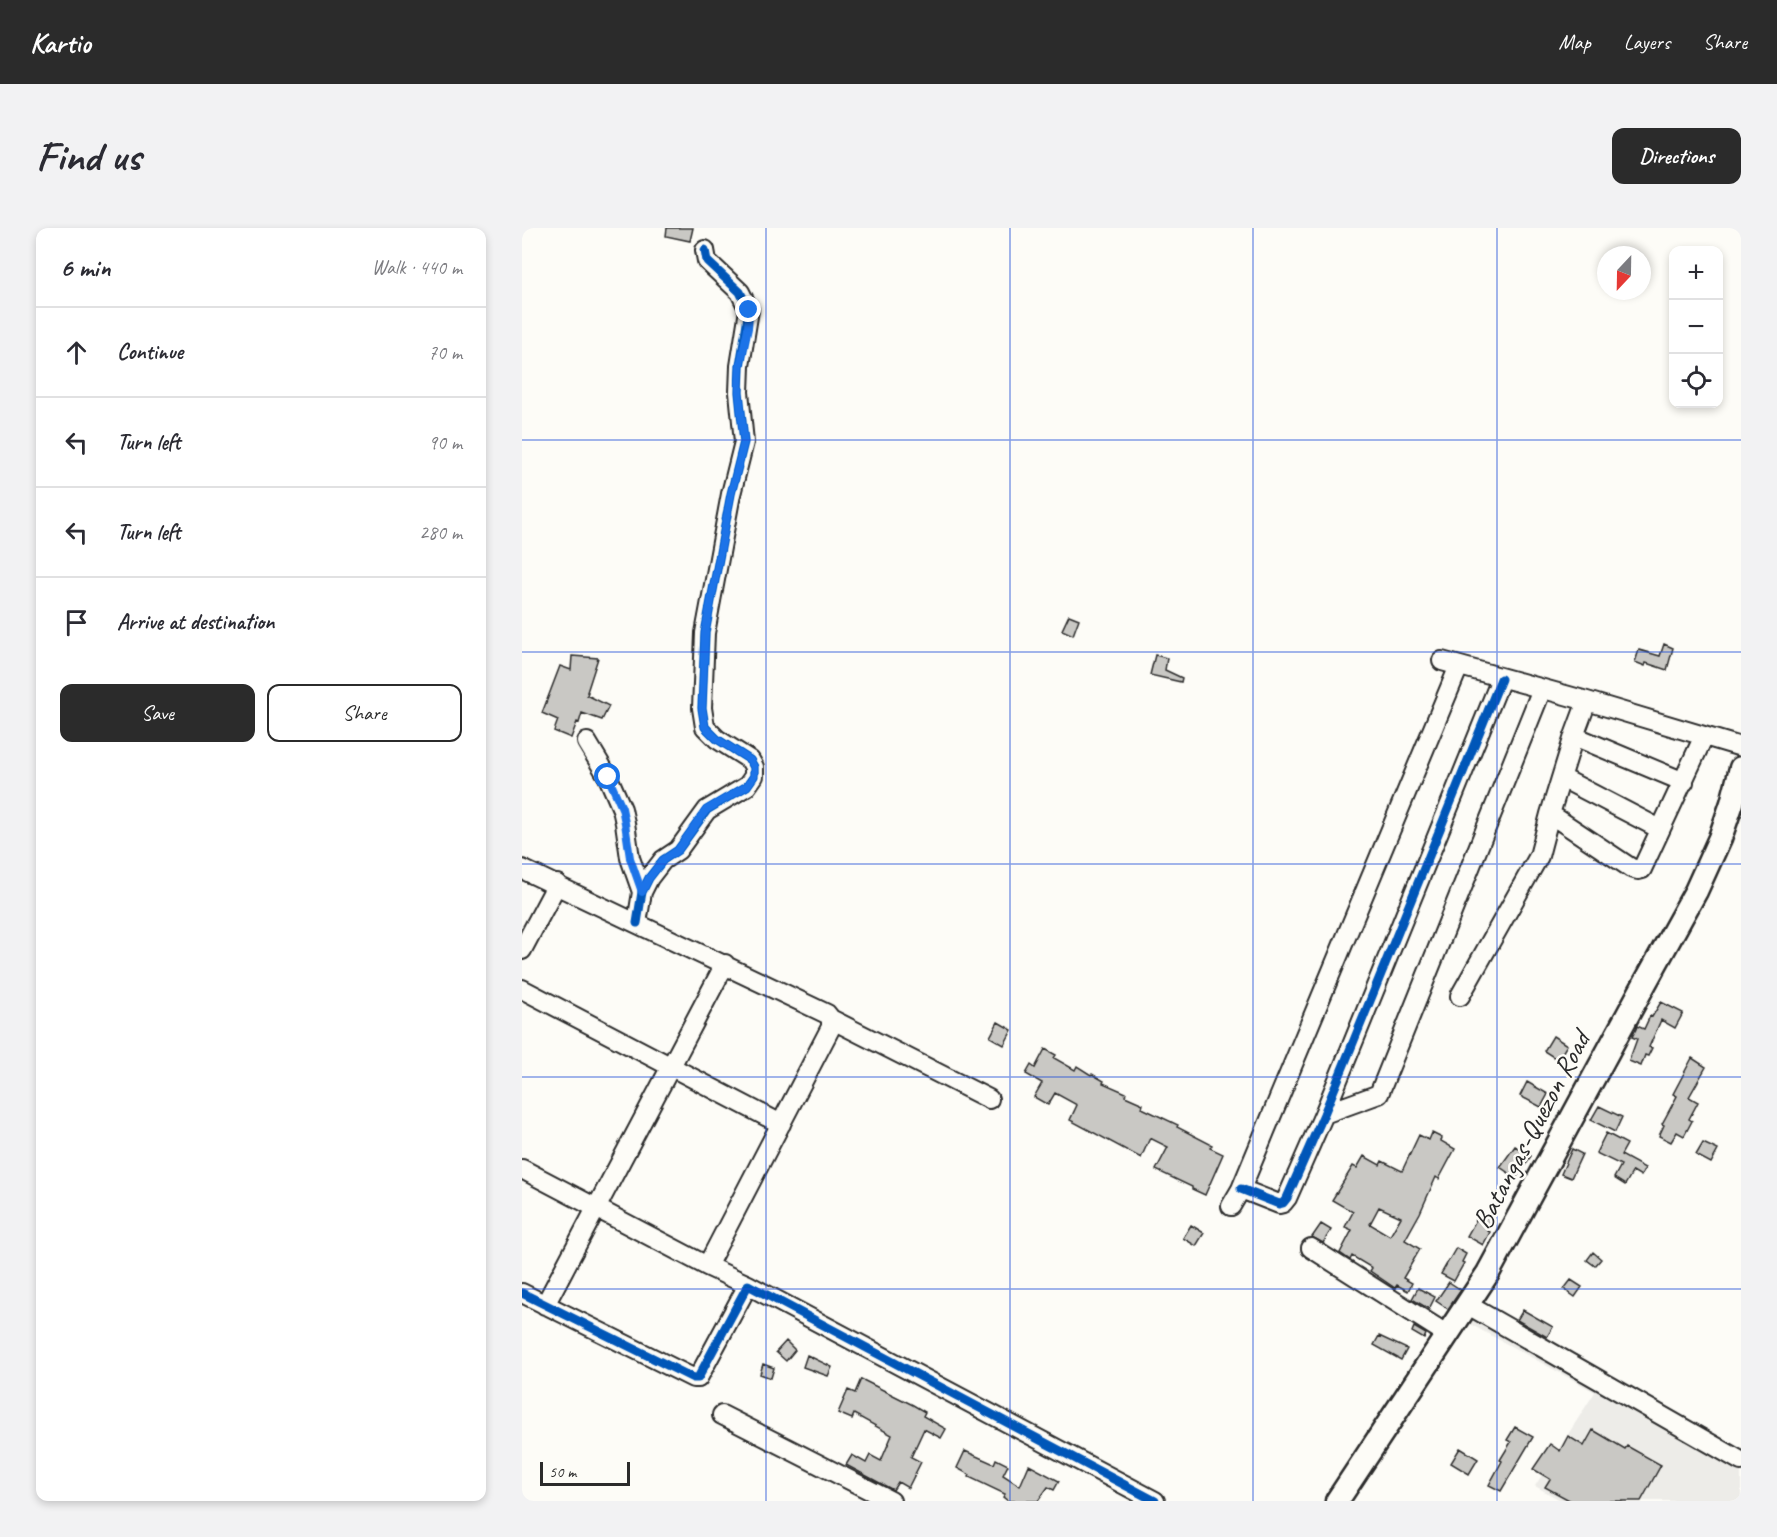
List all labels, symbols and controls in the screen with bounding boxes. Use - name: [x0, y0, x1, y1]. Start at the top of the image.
- text: Kartio: [30, 25, 91, 60]
- text: Map: [1558, 29, 1591, 55]
- text: Layers: [1624, 29, 1670, 55]
- text: Share: [1703, 29, 1747, 55]
- button: Directions: [1612, 128, 1741, 184]
- text: Find us: [36, 130, 141, 183]
- north arrow: [1597, 246, 1651, 300]
- map controls: [1669, 246, 1723, 408]
- button: +: [1669, 246, 1723, 300]
- text: 6 min: [60, 251, 110, 284]
- text: Walk · 440 m: [372, 255, 462, 280]
- route end: [735, 296, 761, 322]
- button: −: [1669, 300, 1723, 354]
- icon: ahead: [60, 336, 93, 369]
- text: Continue: [117, 338, 183, 366]
- text: 70 m: [428, 340, 462, 365]
- button: locate: [1669, 354, 1723, 408]
- icon: left: [60, 426, 93, 459]
- text: Turn left: [117, 428, 181, 456]
- text: 90 m: [428, 430, 462, 455]
- icon: left: [60, 516, 93, 549]
- text: Turn left: [117, 518, 181, 546]
- text: 280 m: [419, 520, 462, 545]
- icon: arrive: [60, 606, 93, 639]
- text: Arrive at destination: [117, 608, 274, 636]
- button: Save: [60, 684, 255, 742]
- button: Share: [267, 684, 462, 742]
- route start: [594, 763, 620, 789]
- street label: Batangas-Quezon Road: [1464, 1022, 1600, 1235]
- scale bar: [540, 1459, 630, 1486]
- text: 50 m: [549, 1462, 576, 1482]

